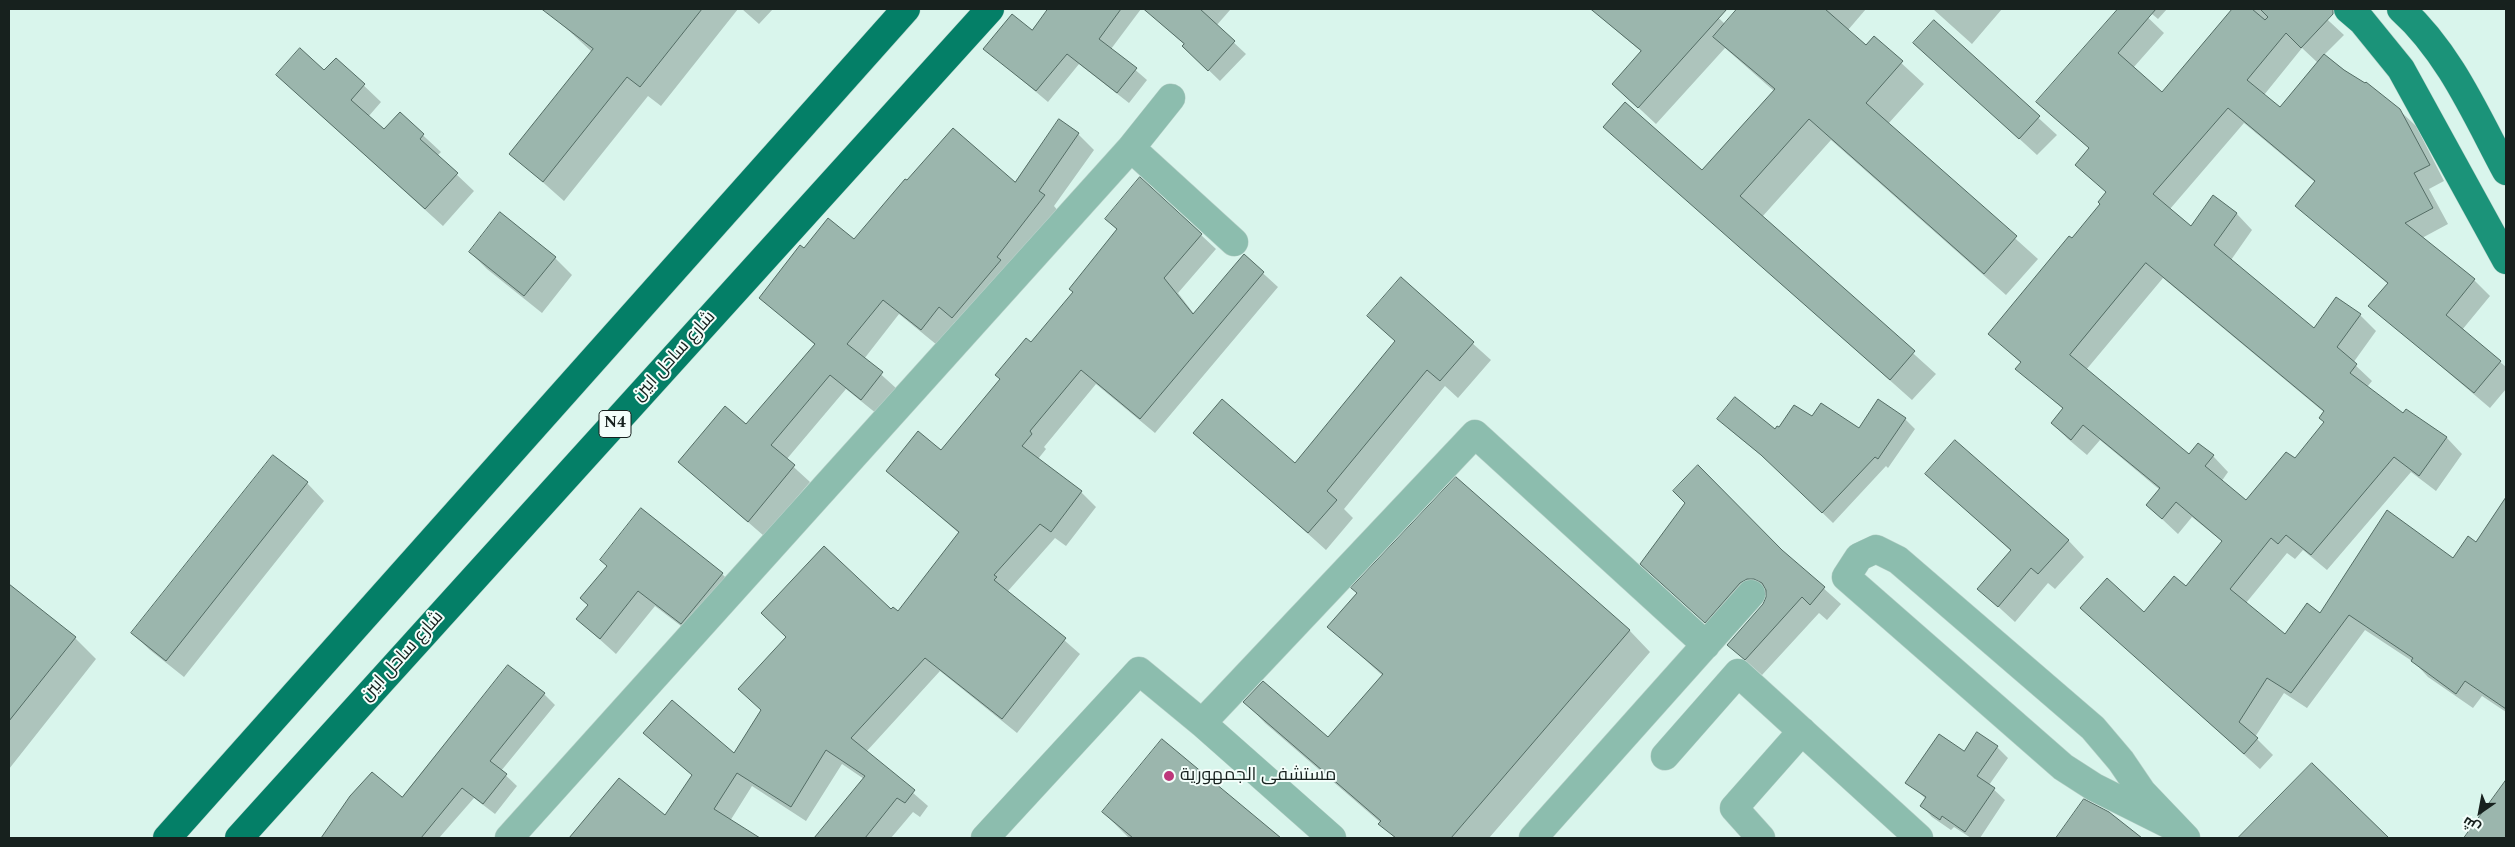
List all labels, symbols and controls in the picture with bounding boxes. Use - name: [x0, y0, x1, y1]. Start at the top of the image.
- street label: شارع ساحل ابين: [629, 307, 721, 407]
- road number: N4: [599, 410, 631, 438]
- street label: شارع ساحل ابين: [357, 607, 449, 707]
- place label: مستشفى الجمهورية: [1180, 765, 1336, 787]
- marker: مستشفى الجمهورية: [1162, 769, 1176, 783]
- north arrow: [2455, 787, 2505, 837]
- text: ش: [2458, 811, 2485, 839]

